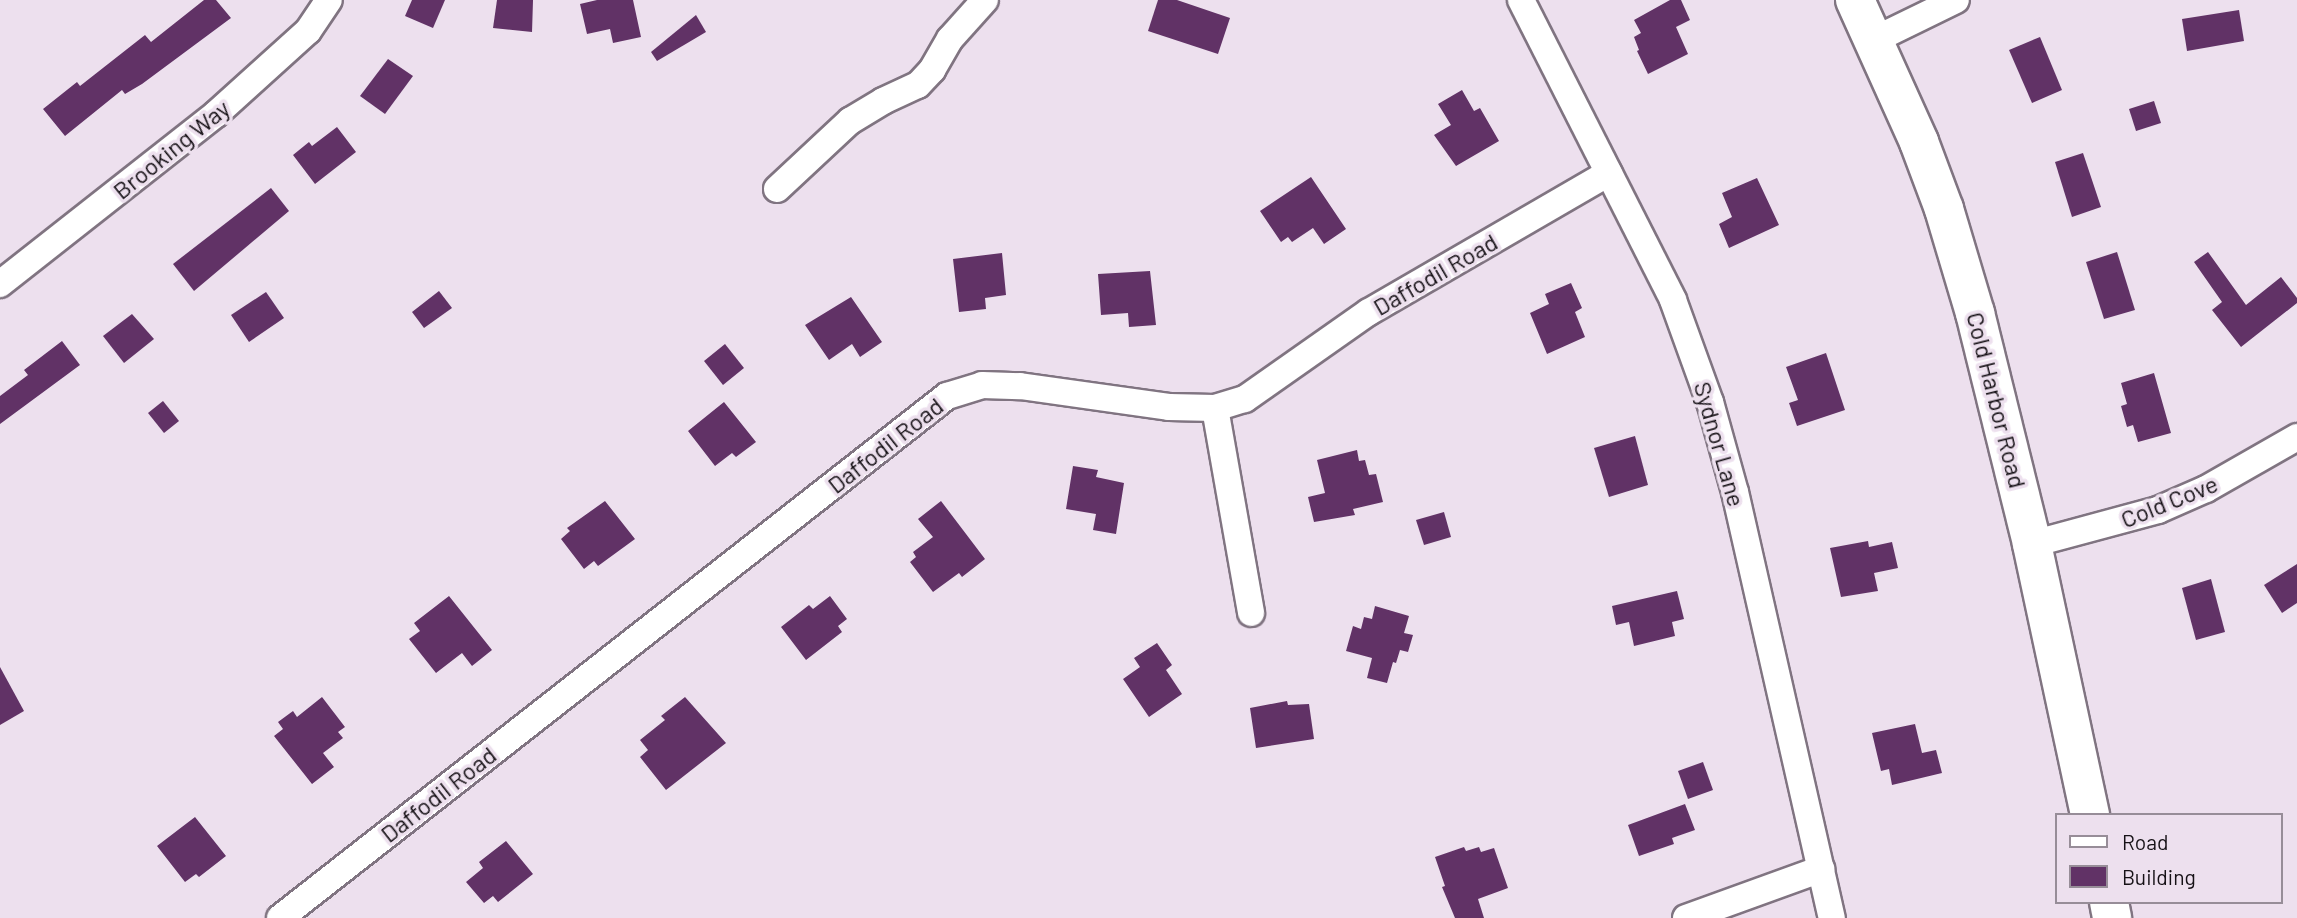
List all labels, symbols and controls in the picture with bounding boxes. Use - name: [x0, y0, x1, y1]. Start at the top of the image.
- street label: Brooking Way: [107, 93, 235, 205]
- street label: Daffodil Road: [1368, 227, 1502, 321]
- street label: Cold Harbor Road: [1961, 309, 2033, 491]
- street label: Sydnor Lane: [1688, 378, 1752, 510]
- street label: Daffodil Road: [822, 391, 948, 499]
- street label: Cold Cove: [2116, 469, 2222, 533]
- street label: Daffodil Road: [375, 740, 501, 848]
- legend: [2056, 813, 2283, 904]
- text: Road: [2122, 829, 2168, 854]
- text: Building: [2122, 864, 2196, 889]

